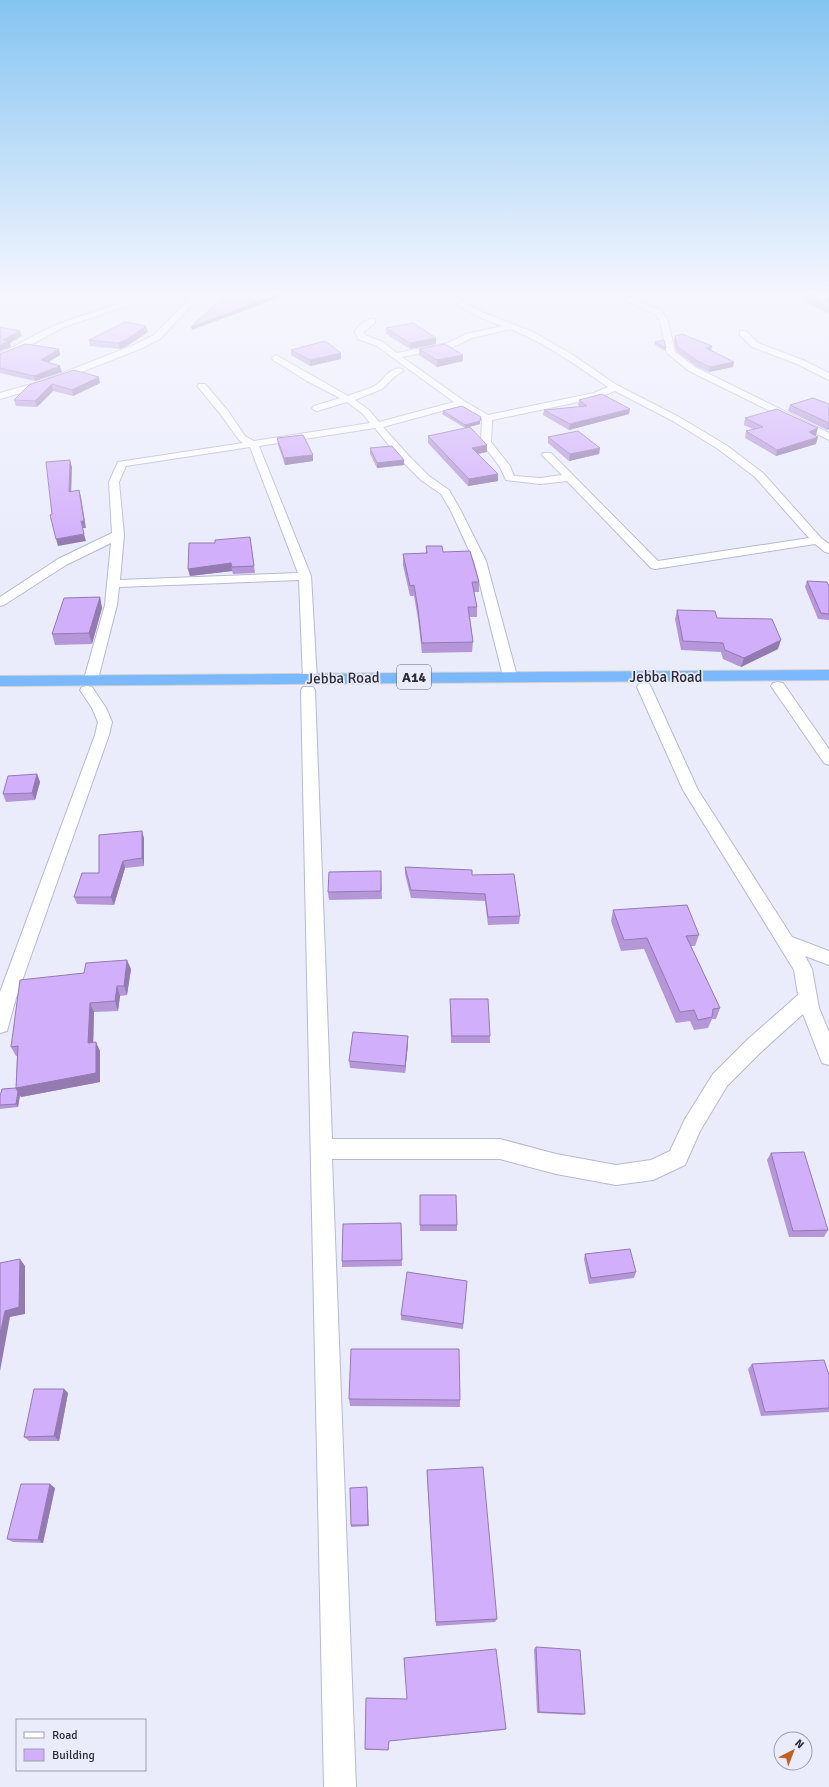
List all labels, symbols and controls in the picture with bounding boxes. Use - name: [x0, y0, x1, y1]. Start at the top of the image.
- road number: A14: [397, 665, 431, 689]
- street label: Jebba Road: [306, 668, 380, 688]
- street label: Jebba Road: [629, 668, 703, 686]
- legend: [16, 1719, 146, 1771]
- text: Road: [52, 1728, 78, 1743]
- north arrow: [773, 1731, 813, 1771]
- text: N: [792, 1737, 807, 1751]
- text: Building: [52, 1748, 95, 1763]

